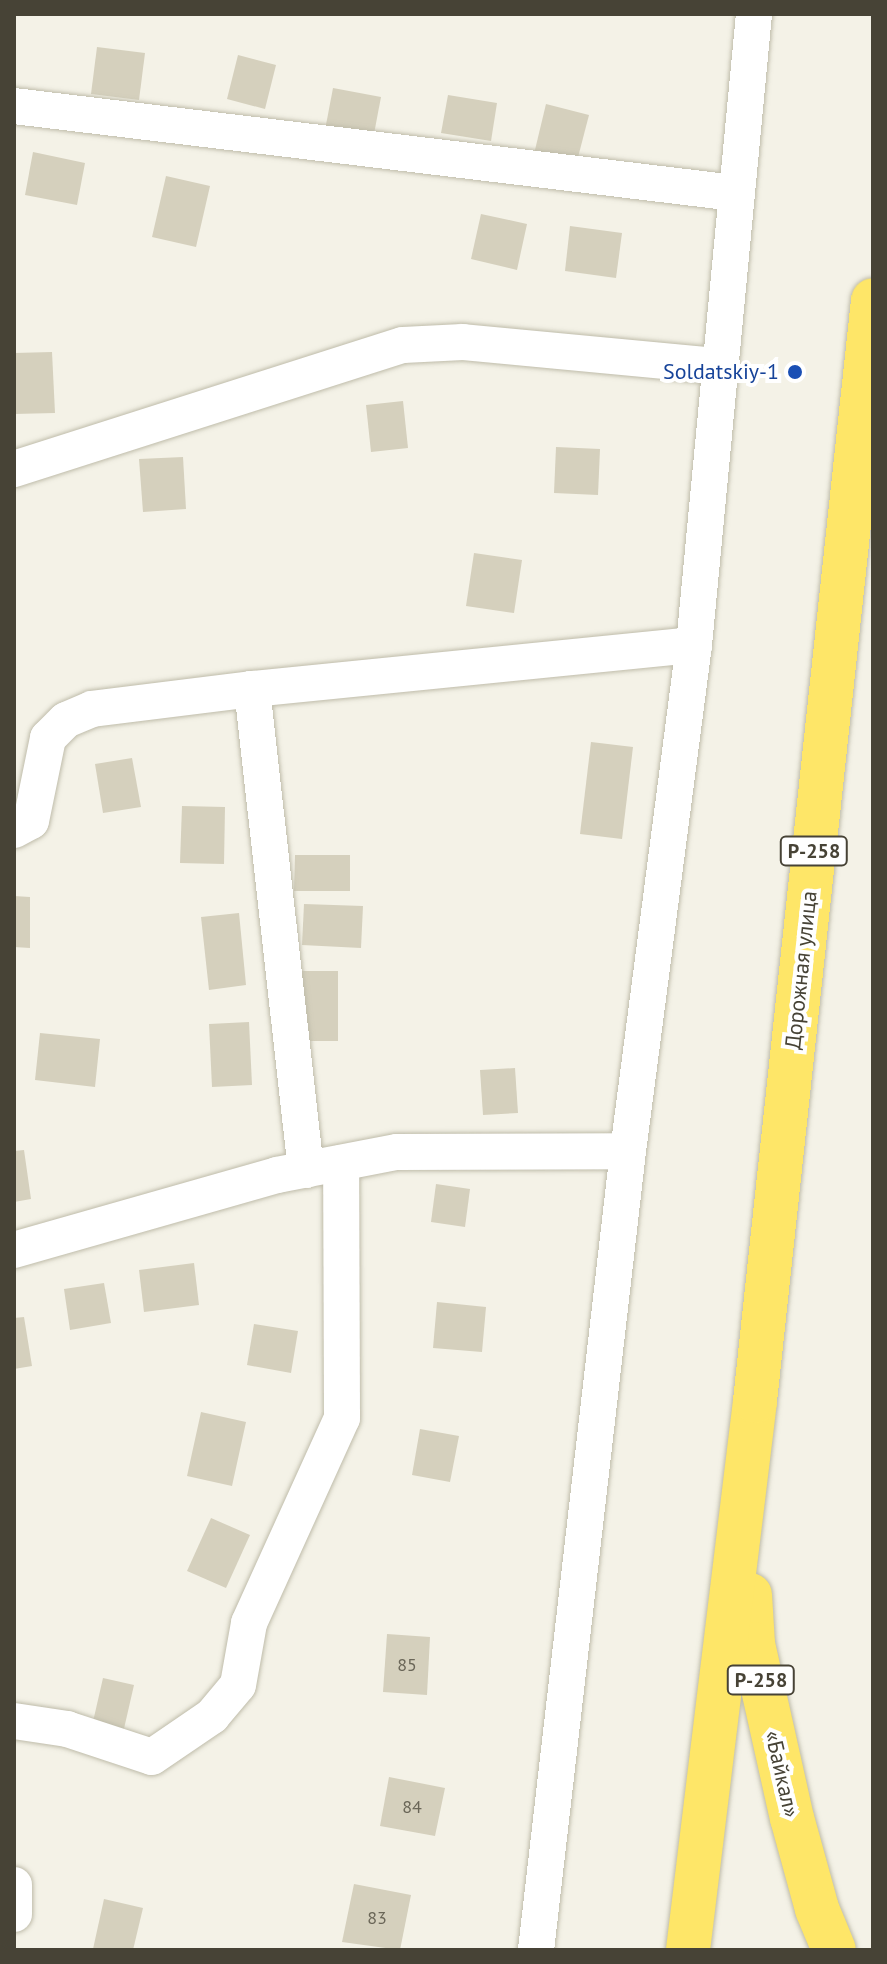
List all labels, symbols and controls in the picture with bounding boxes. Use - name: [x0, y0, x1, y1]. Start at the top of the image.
- place label: Soldatskiy-1: [663, 359, 779, 385]
- marker: Soldatskiy-1: [786, 363, 804, 381]
- road number: Р-258: [778, 835, 850, 867]
- street label: Дорожная улица: [780, 889, 822, 1051]
- house number: 85: [397, 1654, 417, 1676]
- road number: Р-258: [725, 1664, 797, 1696]
- street label: «Байкал»: [759, 1728, 805, 1820]
- house number: 84: [402, 1796, 422, 1818]
- house number: 83: [367, 1907, 387, 1929]

